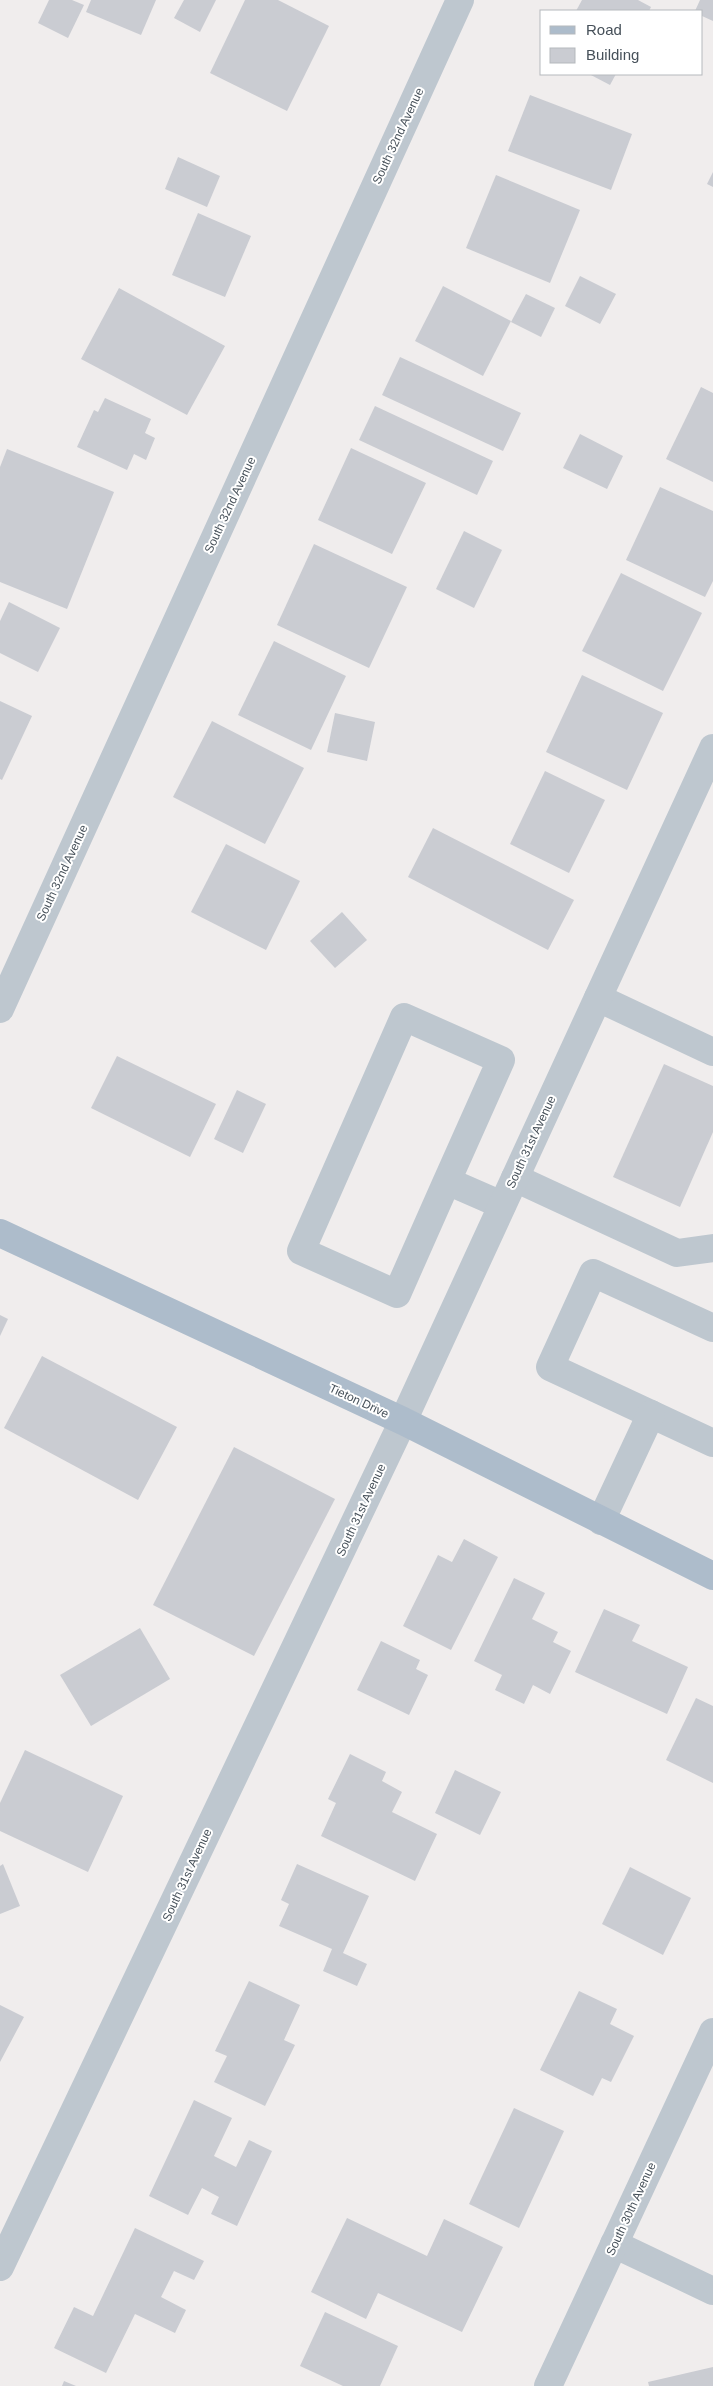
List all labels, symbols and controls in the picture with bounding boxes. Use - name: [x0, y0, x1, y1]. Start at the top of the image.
- legend: [540, 10, 703, 75]
- text: Road: [586, 21, 622, 38]
- text: Building: [586, 46, 639, 63]
- street label: South 32nd Avenue: [370, 85, 427, 186]
- street label: South 32nd Avenue: [202, 454, 259, 555]
- street label: South 32nd Avenue: [34, 822, 91, 923]
- street label: South 31st Avenue: [503, 1093, 559, 1191]
- street label: Tieton Drive: [327, 1381, 391, 1421]
- street label: South 31st Avenue: [333, 1461, 389, 1559]
- street label: South 31st Avenue: [159, 1826, 215, 1924]
- street label: South 30th Avenue: [603, 2160, 659, 2258]

